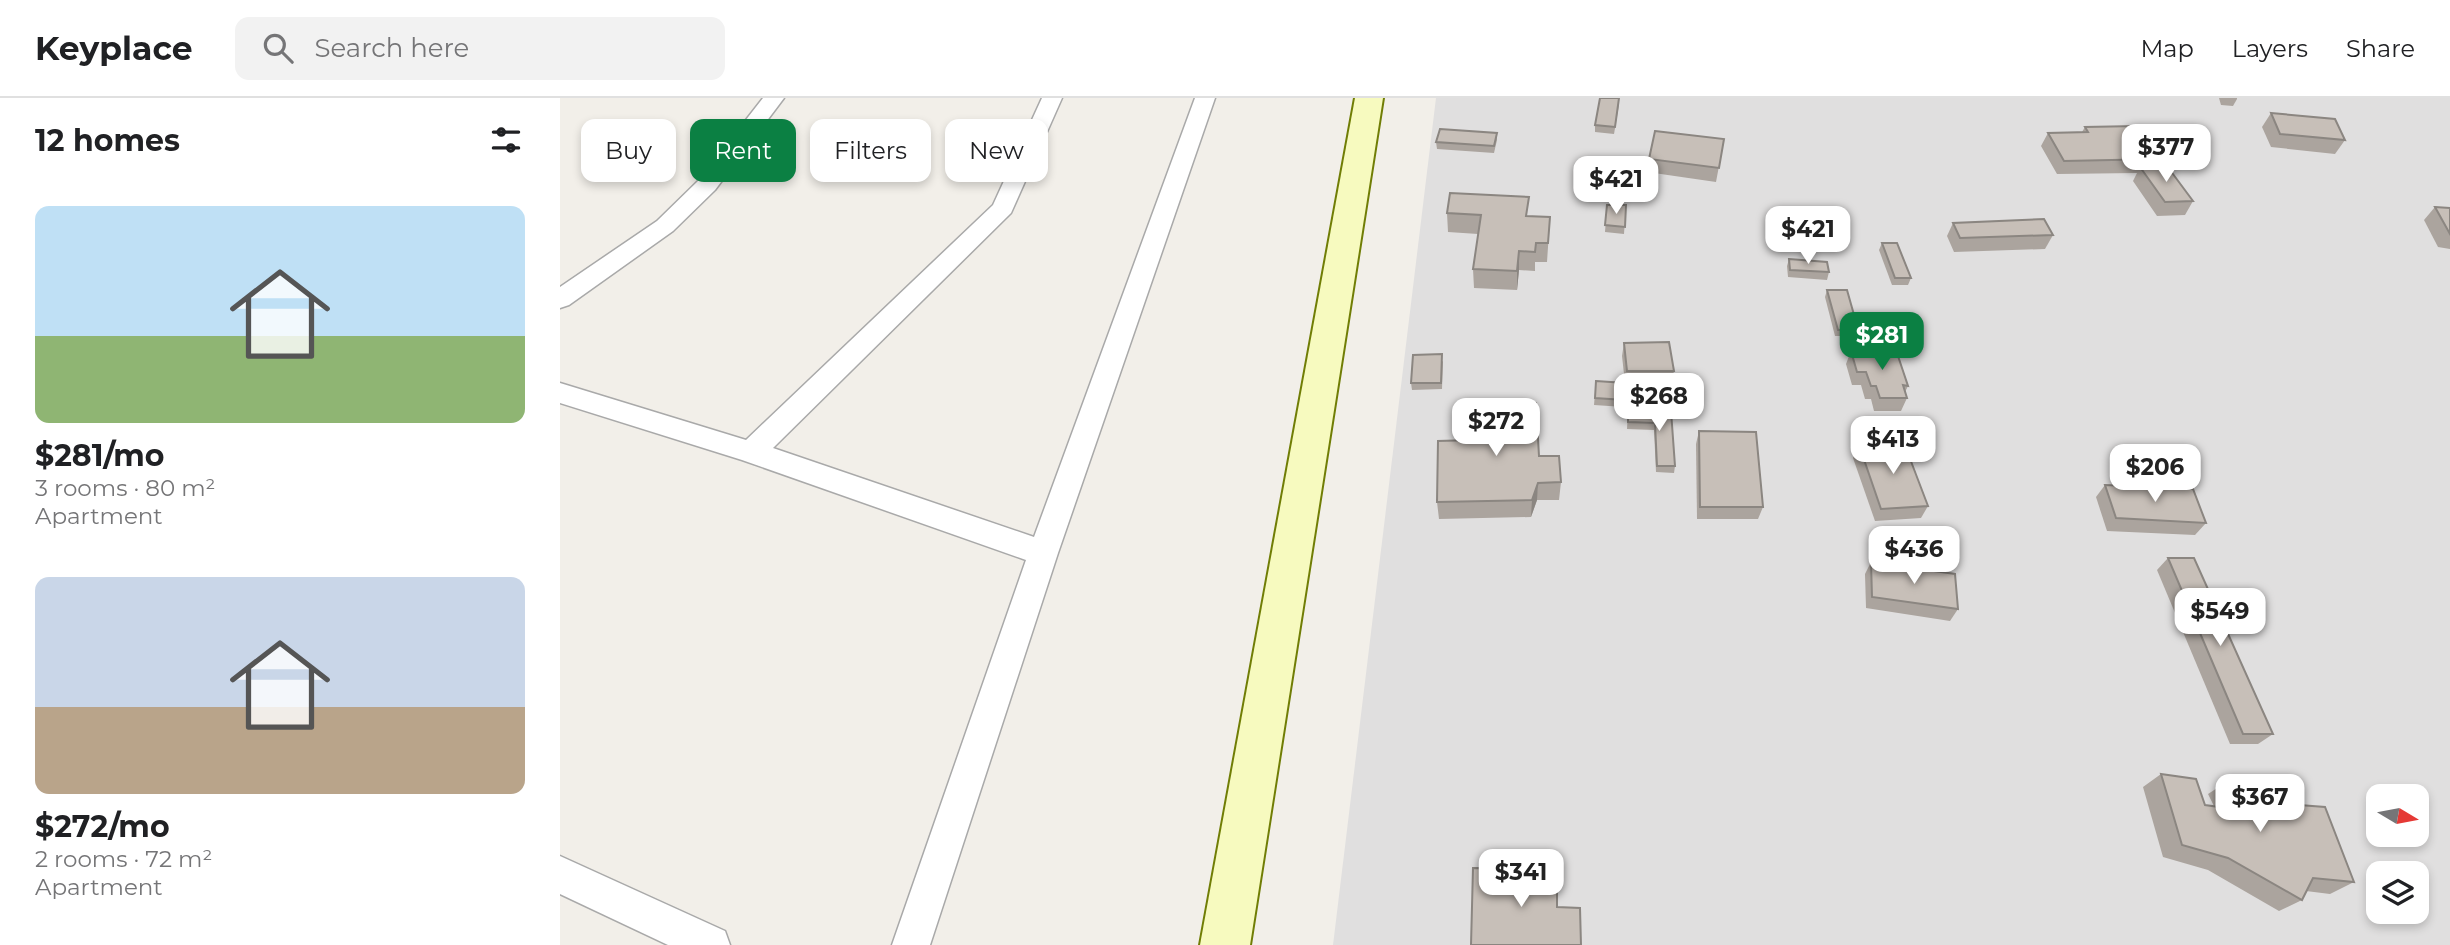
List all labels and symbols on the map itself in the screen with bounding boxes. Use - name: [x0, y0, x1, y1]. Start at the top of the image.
- pin: $377: [2125, 125, 2207, 184]
- pin: $421: [1575, 156, 1657, 216]
- pin: $421: [1767, 206, 1849, 266]
- pin: $281: [1841, 313, 1923, 372]
- pin: $268: [1618, 374, 1700, 433]
- pin: $272: [1455, 398, 1537, 458]
- pin: $413: [1852, 416, 1934, 476]
- pin: $206: [2114, 444, 2196, 504]
- pin: $436: [1873, 526, 1955, 586]
- pin: $549: [2179, 588, 2261, 648]
- pin: $367: [2219, 774, 2301, 834]
- north arrow: [2366, 784, 2429, 847]
- pin: $341: [1480, 850, 1562, 909]

